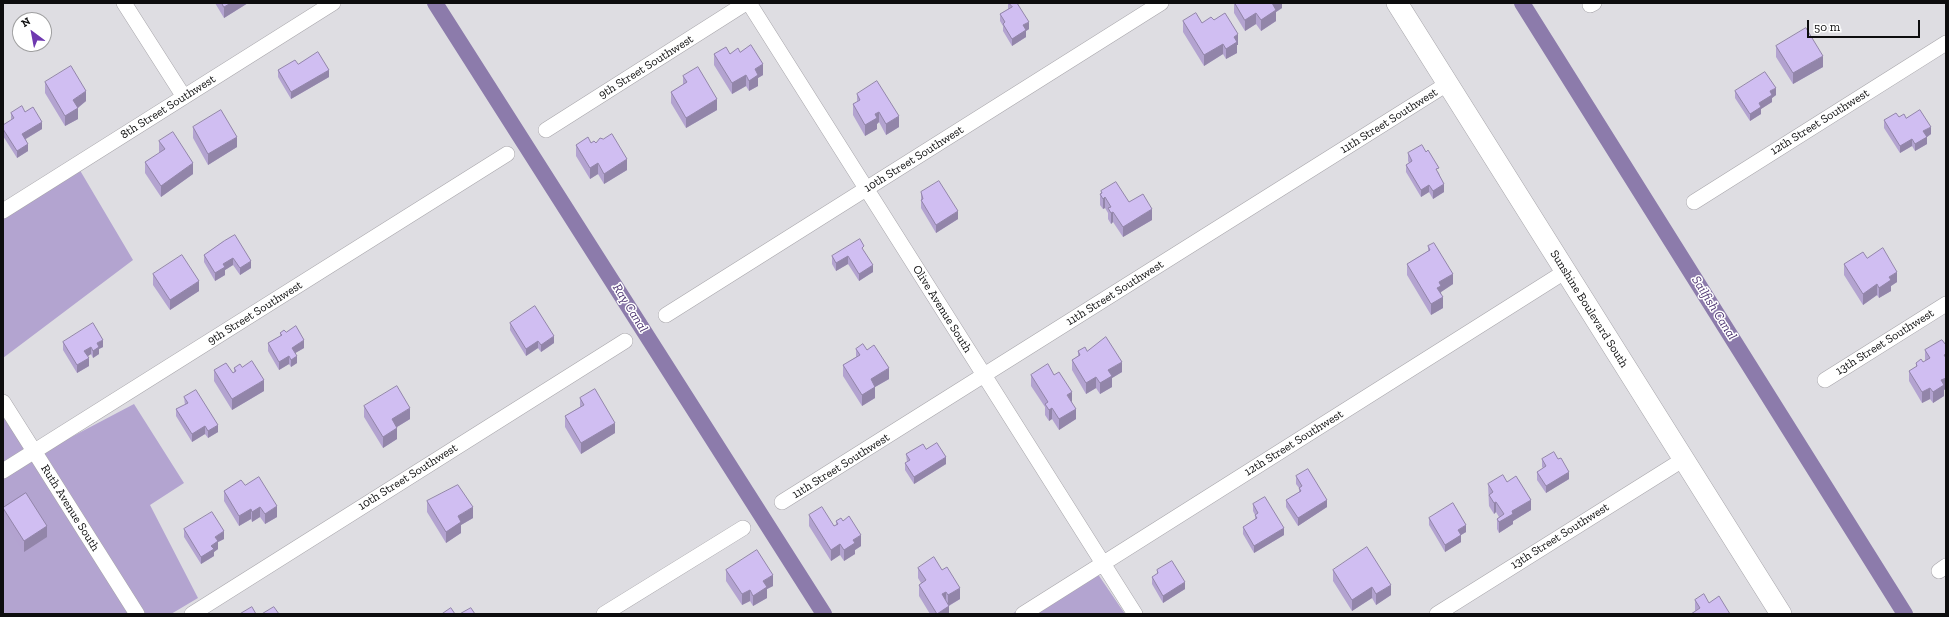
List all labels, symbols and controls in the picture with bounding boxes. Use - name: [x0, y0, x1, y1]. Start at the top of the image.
- north arrow: [12, 12, 52, 52]
- scale bar: [1809, 12, 1922, 38]
- text: N: [19, 15, 33, 30]
- text: 50 m: [1814, 20, 1840, 34]
- street label: 9th Street Southwest: [596, 32, 696, 102]
- street label: 8th Street Southwest: [118, 72, 218, 142]
- street label: 11th Street Southwest: [1338, 85, 1440, 157]
- street label: 12th Street Southwest: [1768, 86, 1872, 158]
- street label: 10th Street Southwest: [862, 123, 966, 195]
- street label: Sunshine Boulevard South: [1547, 247, 1631, 371]
- street label: 11th Street Southwest: [1064, 257, 1166, 329]
- street label: Olive Avenue South: [909, 263, 975, 355]
- water label: Sailfish Canal: [1688, 273, 1740, 343]
- street label: 9th Street Southwest: [205, 278, 305, 348]
- water label: Ray Canal: [609, 281, 651, 335]
- street label: 13th Street Southwest: [1833, 306, 1937, 378]
- street label: 12th Street Southwest: [1242, 407, 1346, 479]
- street label: 11th Street Southwest: [790, 430, 892, 502]
- street label: 10th Street Southwest: [356, 441, 460, 513]
- street label: Ruth Avenue South: [38, 462, 102, 554]
- street label: 13th Street Southwest: [1508, 500, 1612, 572]

